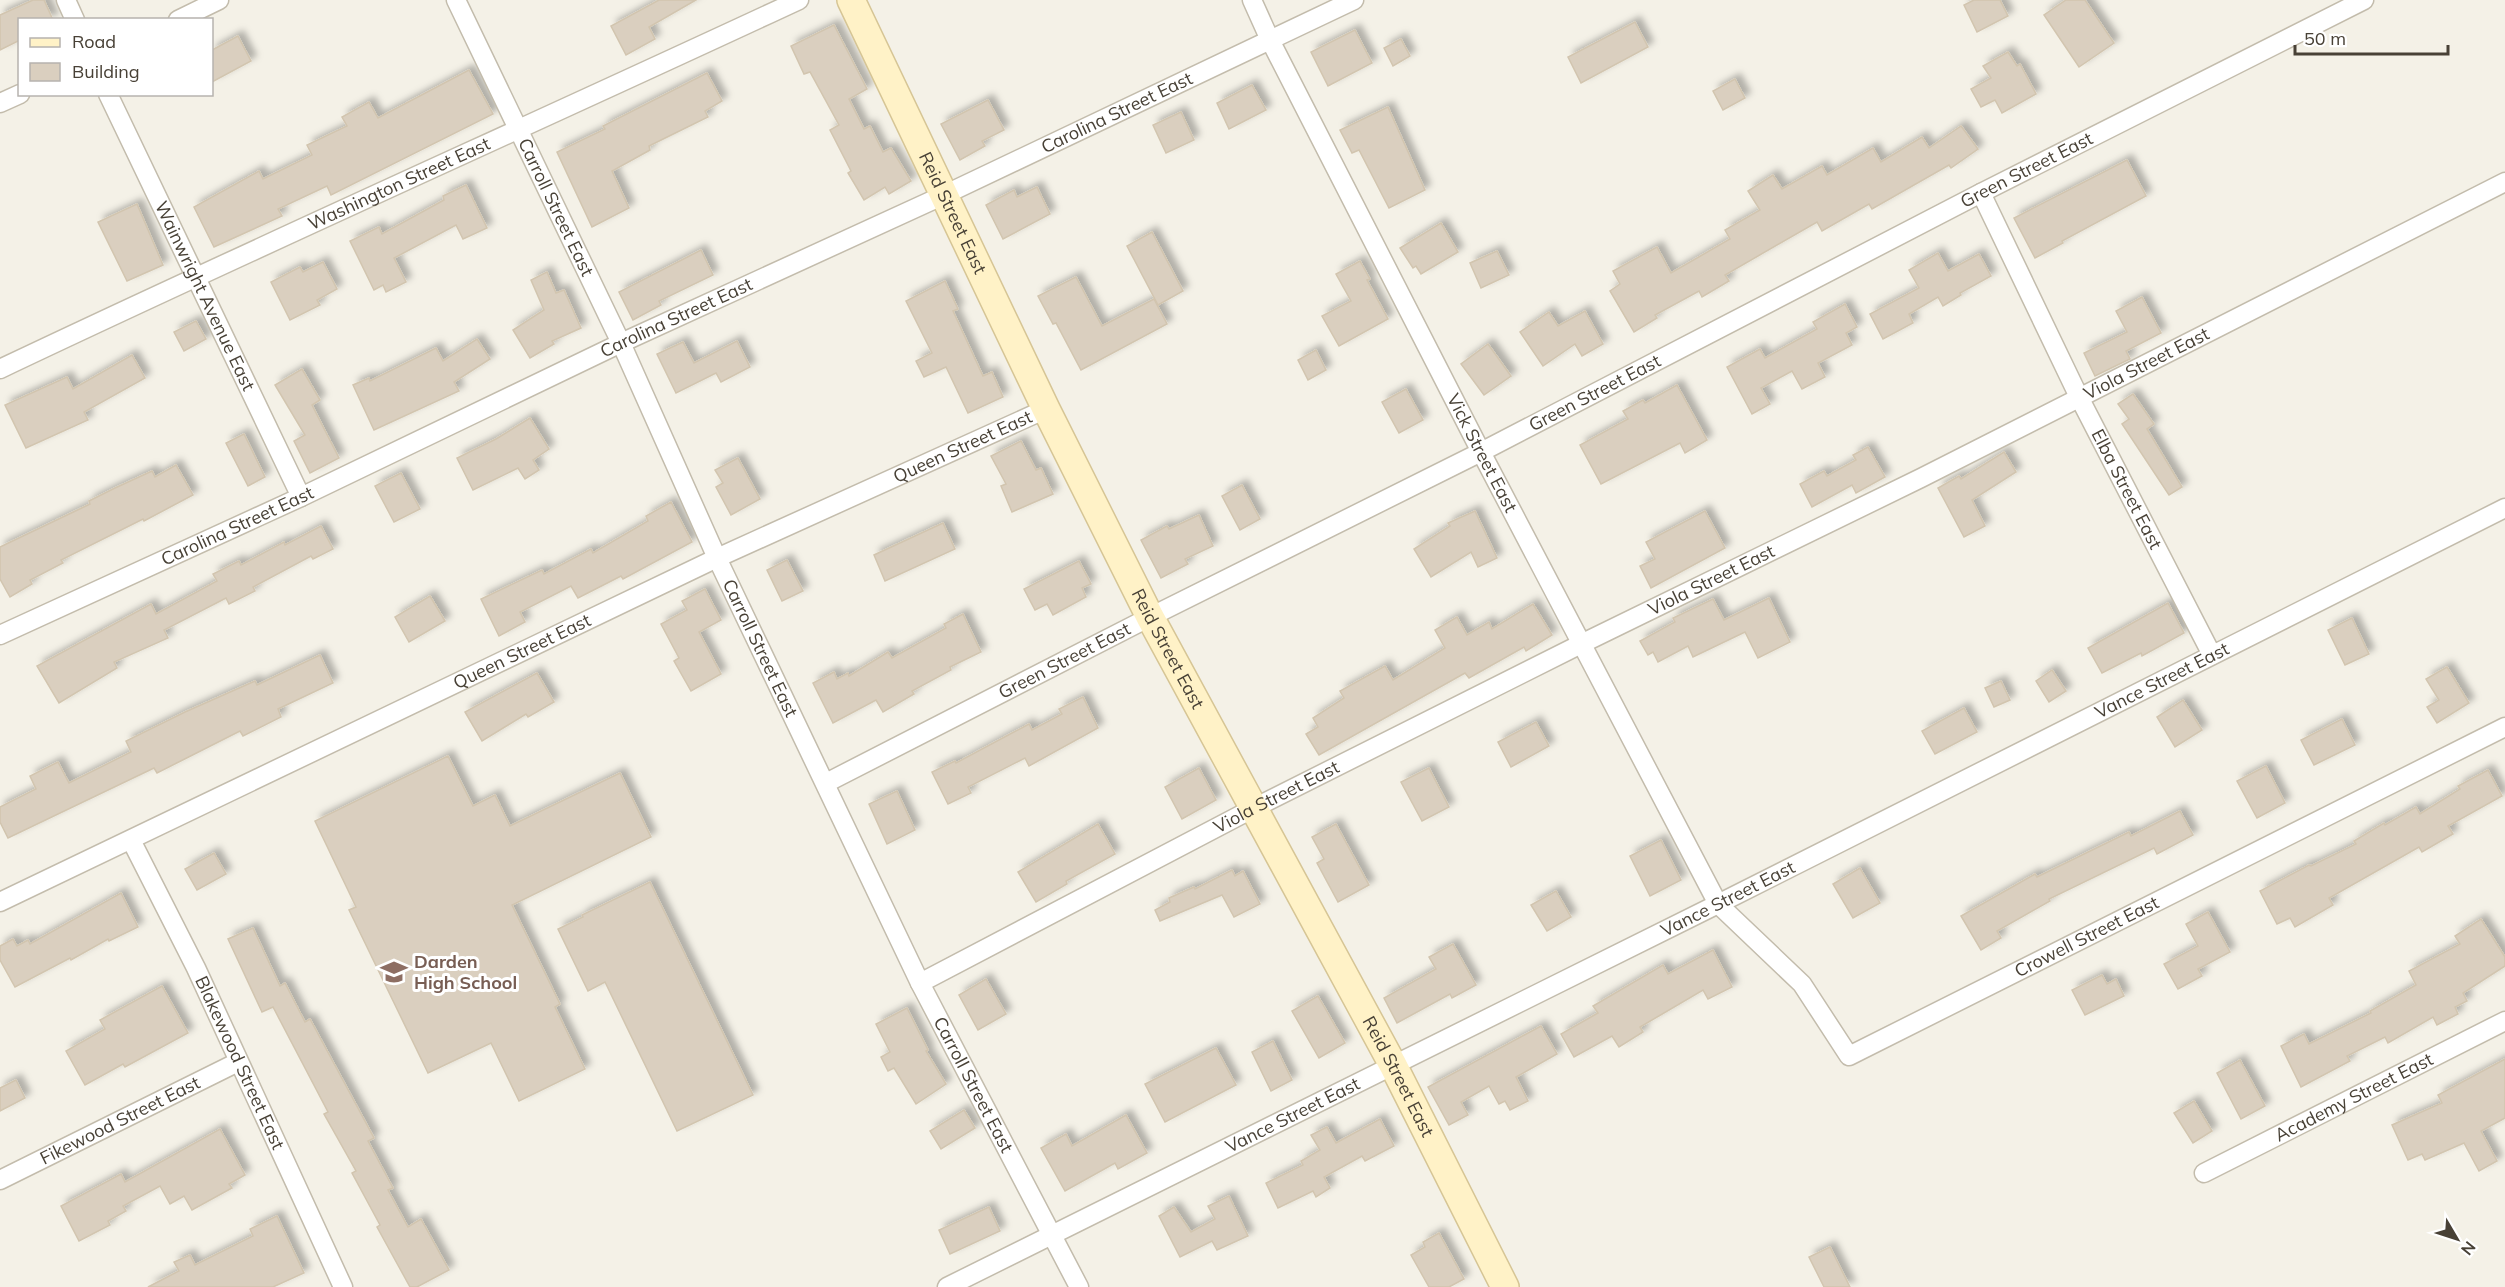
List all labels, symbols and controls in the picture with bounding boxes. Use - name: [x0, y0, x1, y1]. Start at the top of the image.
- legend: [18, 18, 213, 96]
- scale bar: [2295, 18, 2448, 56]
- text: 50 m: [2304, 27, 2346, 50]
- text: Road: [72, 30, 116, 53]
- text: Building: [72, 60, 140, 83]
- street label: Carolina Street East: [1037, 66, 1196, 158]
- street label: Green Street East: [1956, 127, 2096, 213]
- street label: Washington Street East: [304, 132, 494, 235]
- street label: Carroll Street East: [513, 134, 599, 280]
- street label: Reid Street East: [914, 148, 992, 278]
- street label: Wainwright Avenue East: [150, 197, 260, 394]
- street label: Carolina Street East: [596, 272, 756, 362]
- street label: Viola Street East: [2080, 322, 2213, 405]
- street label: Green Street East: [1525, 349, 1664, 436]
- street label: Vick Street East: [1442, 389, 1523, 516]
- street label: Queen Street East: [889, 405, 1036, 488]
- street label: Elba Street East: [2086, 425, 2167, 553]
- street label: Carolina Street East: [157, 481, 317, 571]
- street label: Viola Street East: [1644, 539, 1778, 620]
- street label: Carroll Street East: [718, 575, 803, 721]
- street label: Reid Street East: [1127, 585, 1210, 713]
- street label: Queen Street East: [449, 608, 594, 694]
- street label: Green Street East: [994, 617, 1134, 704]
- street label: Vance Street East: [2091, 637, 2233, 723]
- street label: Viola Street East: [1209, 755, 1343, 838]
- street label: Vance Street East: [1657, 855, 1799, 942]
- street label: Crowell Street East: [2010, 891, 2162, 982]
- place label: Darden High School: [414, 950, 517, 994]
- school or university icon: Darden High School: [379, 957, 409, 987]
- street label: Blakewood Street East: [190, 972, 290, 1153]
- street label: Reid Street East: [1358, 1012, 1439, 1141]
- street label: Carroll Street East: [929, 1013, 1019, 1157]
- street label: Academy Street East: [2271, 1047, 2437, 1146]
- street label: Fikewood Street East: [36, 1071, 204, 1169]
- street label: Vance Street East: [1221, 1072, 1363, 1158]
- north arrow: [2427, 1209, 2487, 1269]
- text: N: [2457, 1237, 2480, 1259]

